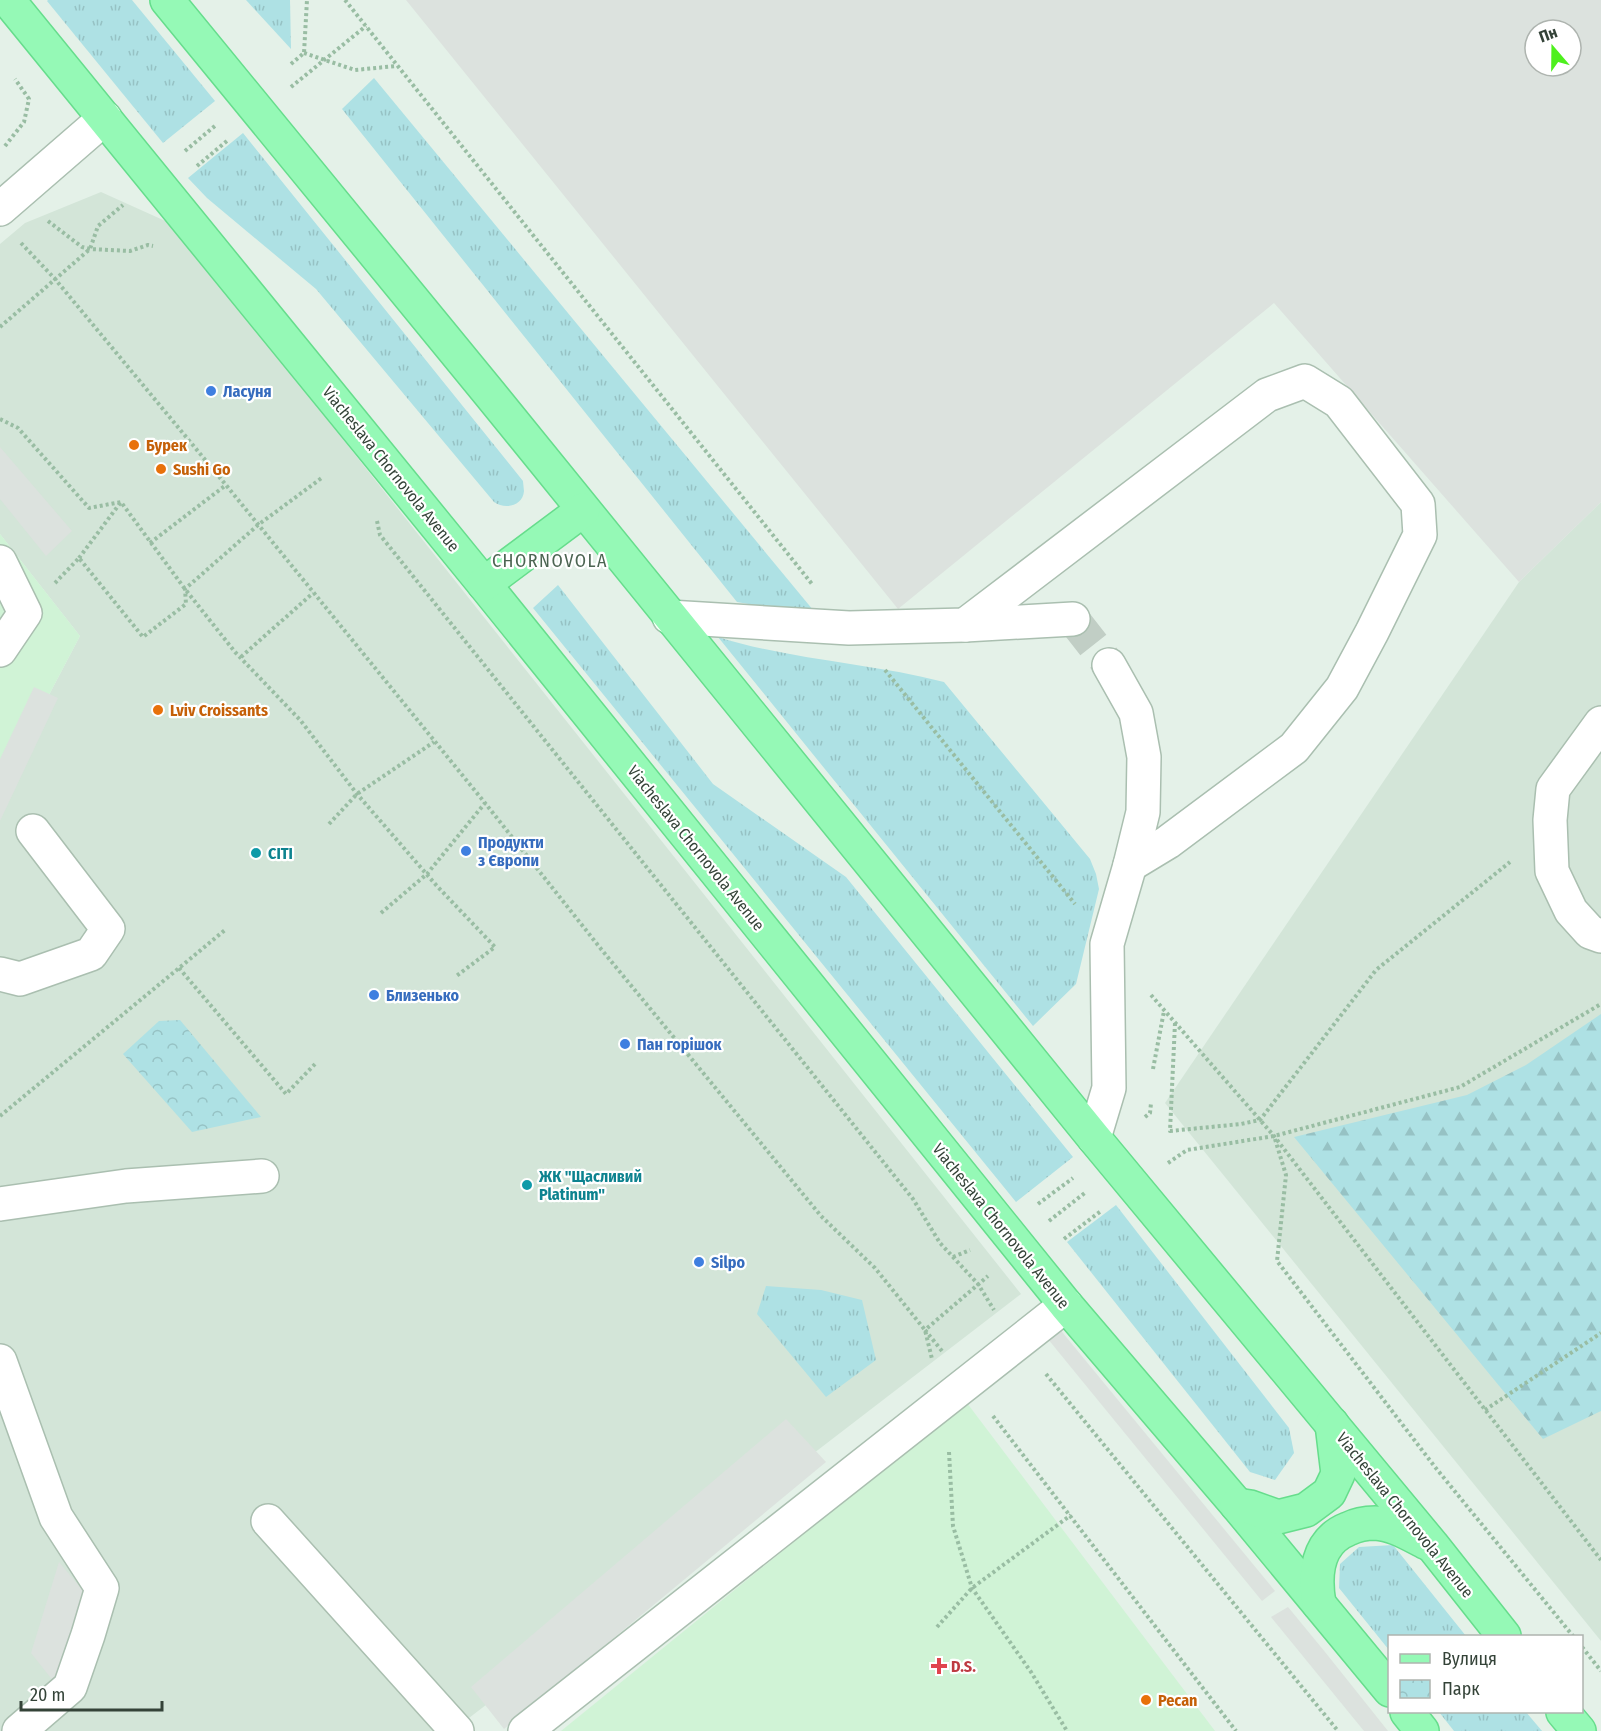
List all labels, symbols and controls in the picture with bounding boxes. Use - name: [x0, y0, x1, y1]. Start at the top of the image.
- north arrow: [1523, 18, 1583, 78]
- text: Пн: [1536, 22, 1560, 46]
- place label: Ласуня: [223, 382, 272, 401]
- street label: Viacheslava Chornovola Avenue: [319, 383, 463, 555]
- marker: Ласуня: [204, 384, 218, 398]
- place label: Бурек: [146, 436, 188, 455]
- marker: Бурек: [127, 438, 141, 452]
- place label: Sushi Go: [173, 460, 231, 479]
- marker: Sushi Go: [154, 462, 168, 476]
- district label: CHORNOVOLA: [492, 550, 608, 572]
- place label: Lviv Croissants: [170, 701, 268, 720]
- marker: Lviv Croissants: [151, 703, 165, 717]
- street label: Viacheslava Chornovola Avenue: [624, 762, 768, 934]
- place label: Продукти з Європи: [478, 833, 544, 870]
- place label: CITI: [268, 844, 293, 863]
- marker: Продукти з Європи: [459, 844, 473, 858]
- marker: CITI: [249, 846, 263, 860]
- place label: Близенько: [386, 986, 459, 1005]
- marker: Близенько: [367, 988, 381, 1002]
- place label: Пан горішок: [637, 1035, 722, 1054]
- marker: Пан горішок: [618, 1037, 632, 1051]
- street label: Viacheslava Chornovola Avenue: [929, 1140, 1073, 1312]
- place label: ЖК "Щасливий Platinum": [538, 1167, 642, 1204]
- marker: ЖК "Щасливий Platinum": [520, 1178, 534, 1192]
- place label: Silpo: [711, 1253, 746, 1272]
- marker: Silpo: [692, 1255, 706, 1269]
- street label: Viacheslava Chornovola Avenue: [1333, 1429, 1477, 1601]
- legend: [1388, 1635, 1583, 1713]
- text: Вулиця: [1442, 1648, 1497, 1670]
- place label: D.S.: [951, 1657, 976, 1676]
- marker: D.S.: [932, 1659, 946, 1673]
- scale bar: [21, 1674, 162, 1712]
- text: Парк: [1442, 1678, 1480, 1700]
- text: 20 m: [30, 1684, 65, 1706]
- place label: Pecan: [1158, 1691, 1198, 1710]
- marker: Pecan: [1139, 1693, 1153, 1707]

